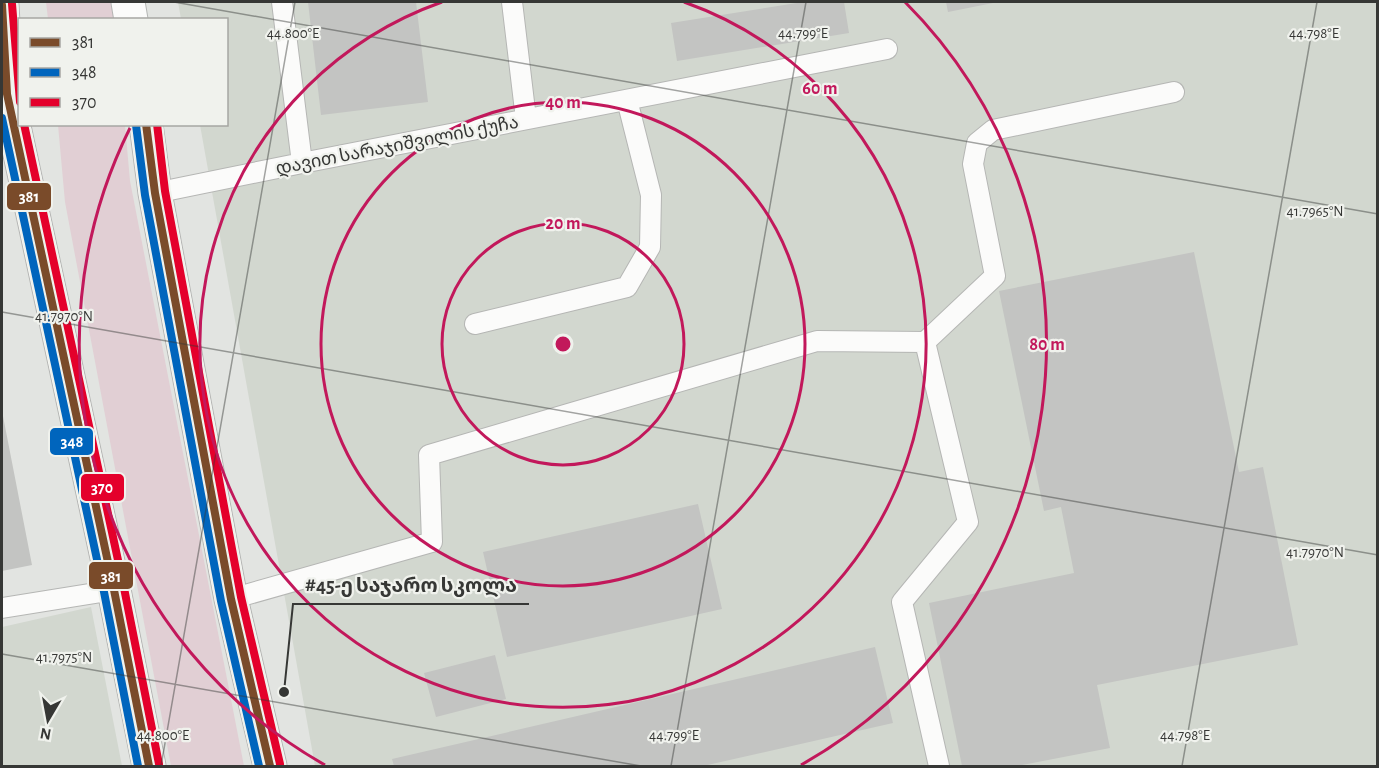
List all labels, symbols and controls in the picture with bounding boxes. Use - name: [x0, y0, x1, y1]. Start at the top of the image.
- legend: [18, 18, 228, 126]
- text: 44.800°E: [267, 26, 319, 41]
- text: 44.799°E: [778, 26, 828, 41]
- text: 44.798°E: [1289, 26, 1339, 41]
- text: 381: [72, 34, 94, 52]
- text: 348: [72, 64, 97, 82]
- text: 60 m: [802, 80, 838, 98]
- text: 370: [72, 94, 96, 112]
- text: 40 m: [545, 94, 581, 112]
- street label: დავით სარაჯიშვილის ქუჩა: [274, 113, 520, 179]
- line badge: 381: [6, 182, 52, 211]
- text: 381: [19, 189, 39, 205]
- text: 41.7965°N: [1286, 204, 1344, 219]
- text: 20 m: [545, 215, 581, 233]
- text: 41.7970°N: [35, 309, 93, 324]
- centre of rings: [553, 334, 573, 354]
- text: 80 m: [1029, 336, 1065, 354]
- line badge: 348: [49, 427, 94, 456]
- text: 348: [61, 434, 84, 450]
- line badge: 370: [80, 473, 125, 502]
- text: 370: [91, 480, 113, 496]
- text: 41.7970°N: [1286, 545, 1344, 560]
- line badge: 381: [88, 561, 134, 590]
- callout: #45-ე საჯარო სკოლა: [293, 566, 529, 604]
- text: 381: [101, 569, 121, 585]
- text: #45-ე საჯარო სკოლა: [305, 576, 517, 597]
- text: 41.7975°N: [36, 650, 92, 665]
- north arrow: [18, 690, 78, 750]
- text: N: [39, 725, 52, 743]
- text: 44.800°E: [137, 728, 189, 743]
- text: 44.799°E: [649, 728, 699, 743]
- text: 44.798°E: [1160, 728, 1210, 743]

